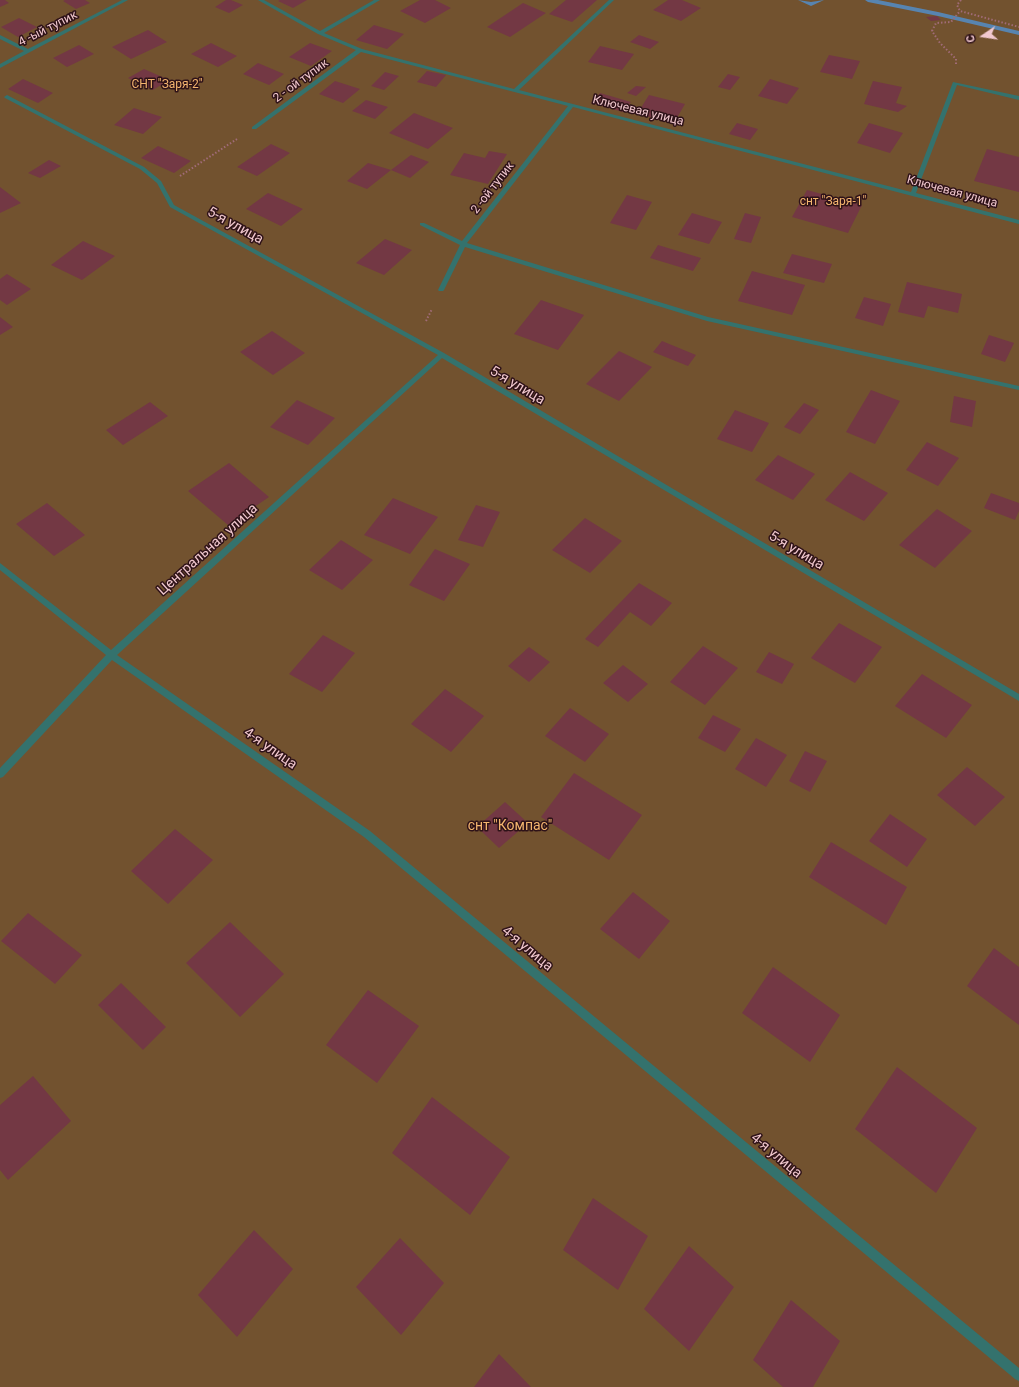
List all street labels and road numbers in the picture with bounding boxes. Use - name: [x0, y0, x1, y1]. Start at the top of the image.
- street label: 4 -ый тупик: [16, 8, 80, 50]
- street label: 2 - ой тупик: [271, 56, 331, 106]
- street label: Ключевая улица: [591, 93, 685, 129]
- street label: 2 -ой тупик: [468, 159, 518, 217]
- street label: Ключевая улица: [905, 173, 999, 211]
- street label: 5-я улица: [204, 204, 266, 248]
- street label: 5-я улица: [486, 363, 548, 409]
- street label: Центральная улица: [154, 501, 262, 599]
- street label: 5-я улица: [765, 528, 827, 574]
- street label: 4-я улица: [240, 725, 300, 773]
- street label: 4-я улица: [498, 923, 556, 975]
- street label: 4-я улица: [747, 1130, 805, 1182]

